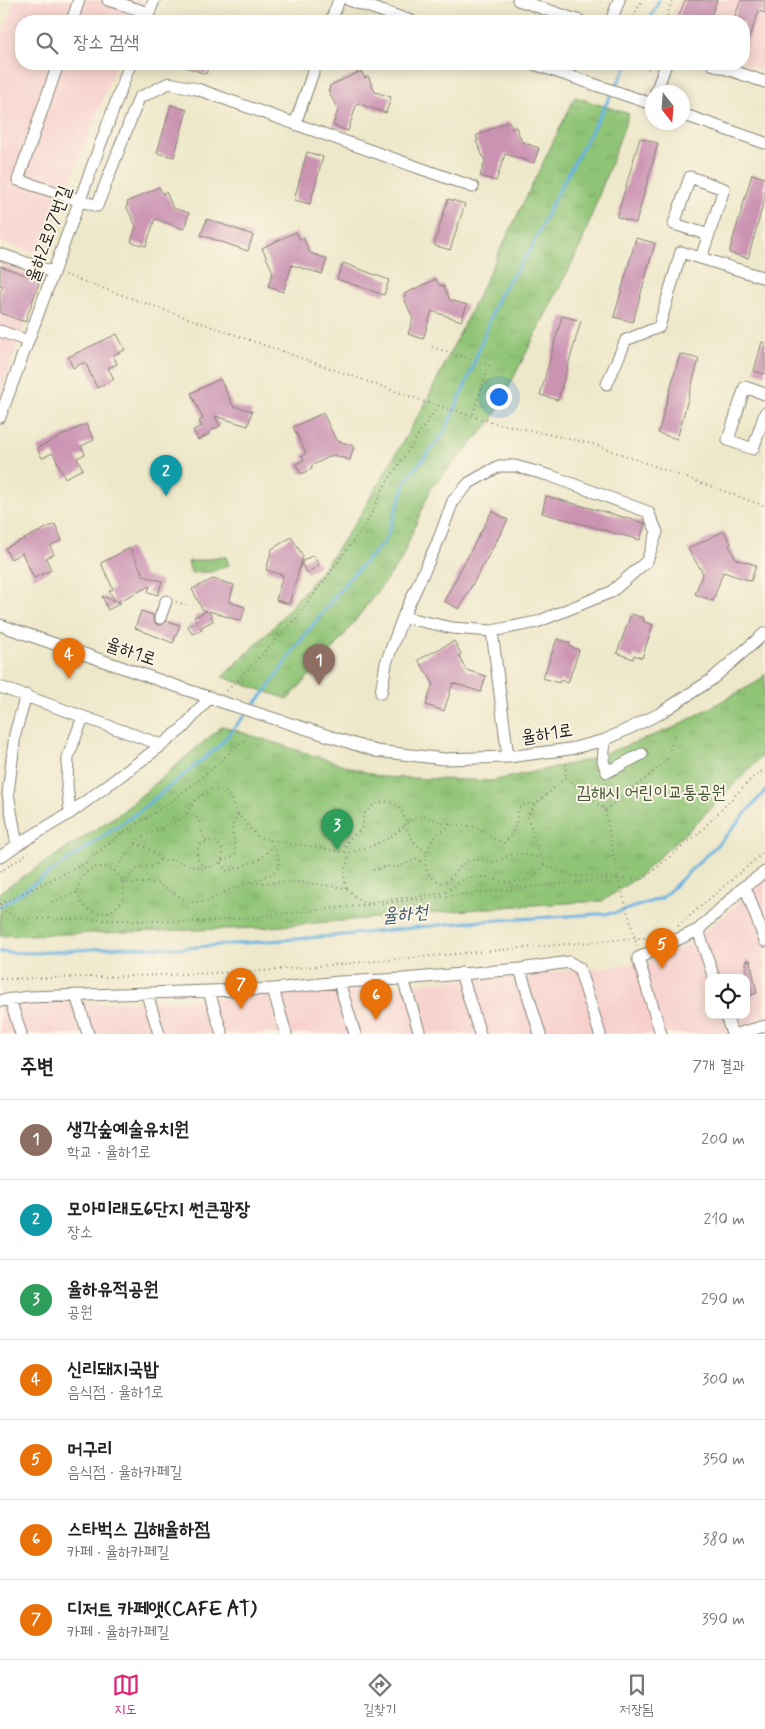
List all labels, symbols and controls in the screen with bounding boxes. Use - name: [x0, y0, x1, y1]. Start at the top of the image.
- search box: [15, 15, 750, 70]
- icon: search: [33, 29, 61, 57]
- text: 장소 검색: [73, 30, 139, 55]
- north arrow: [645, 85, 690, 130]
- street label: 율하2로97번길: [20, 182, 78, 286]
- your location: [486, 384, 512, 410]
- pin: 2: [150, 455, 182, 496]
- street label: 율하1로: [103, 632, 159, 672]
- pin: 4: [53, 638, 85, 679]
- pin: 1: [303, 644, 335, 685]
- street label: 율하1로: [520, 718, 574, 750]
- park label: 김해시 어린이교통공원: [576, 781, 726, 805]
- pin: 3: [321, 809, 353, 850]
- water label: 율하천: [381, 899, 431, 928]
- pin: 5: [646, 928, 678, 969]
- pin: 7: [225, 968, 257, 1009]
- map controls: [705, 974, 750, 1019]
- button: locate: [705, 974, 750, 1019]
- pin: 6: [360, 979, 392, 1020]
- text: 주변: [20, 1053, 54, 1081]
- text: 7개 결과: [692, 1056, 745, 1077]
- text: 생각숲예술유치원: [67, 1117, 189, 1142]
- text: 1: [32, 1129, 40, 1150]
- text: 200 m: [701, 1129, 745, 1150]
- text: 학교 · 율하1로: [67, 1142, 151, 1163]
- text: 모아미래도6단지 썬큰광장: [67, 1197, 250, 1222]
- text: 2: [32, 1209, 40, 1230]
- text: 210 m: [704, 1209, 745, 1230]
- text: 장소: [67, 1222, 93, 1243]
- text: 율하유적공원: [67, 1277, 159, 1302]
- text: 3: [32, 1289, 40, 1310]
- text: 290 m: [701, 1289, 745, 1310]
- text: 공원: [67, 1302, 93, 1323]
- text: 신리돼지국밥: [67, 1357, 159, 1382]
- text: 4: [31, 1369, 41, 1390]
- text: 300 m: [702, 1369, 745, 1390]
- text: 음식점 · 율하1로: [67, 1382, 164, 1403]
- text: 머구리: [67, 1437, 113, 1462]
- text: 5: [31, 1449, 41, 1470]
- text: 350 m: [703, 1449, 745, 1470]
- text: 음식점 · 율하카페길: [67, 1462, 182, 1483]
- text: 스타벅스 김해율하점: [67, 1517, 210, 1542]
- text: 6: [32, 1529, 40, 1550]
- text: 380 m: [702, 1529, 745, 1550]
- text: 카페 · 율하카페길: [67, 1542, 169, 1563]
- text: 디저트 카페앳(CAFE AT): [67, 1597, 257, 1622]
- text: 7: [31, 1609, 41, 1630]
- text: 390 m: [702, 1609, 745, 1630]
- text: 카페 · 율하카페길: [67, 1622, 169, 1643]
- tab: 지도: [112, 1671, 140, 1719]
- tab: 길찾기: [363, 1671, 396, 1719]
- tab: 저장됨: [620, 1671, 653, 1719]

